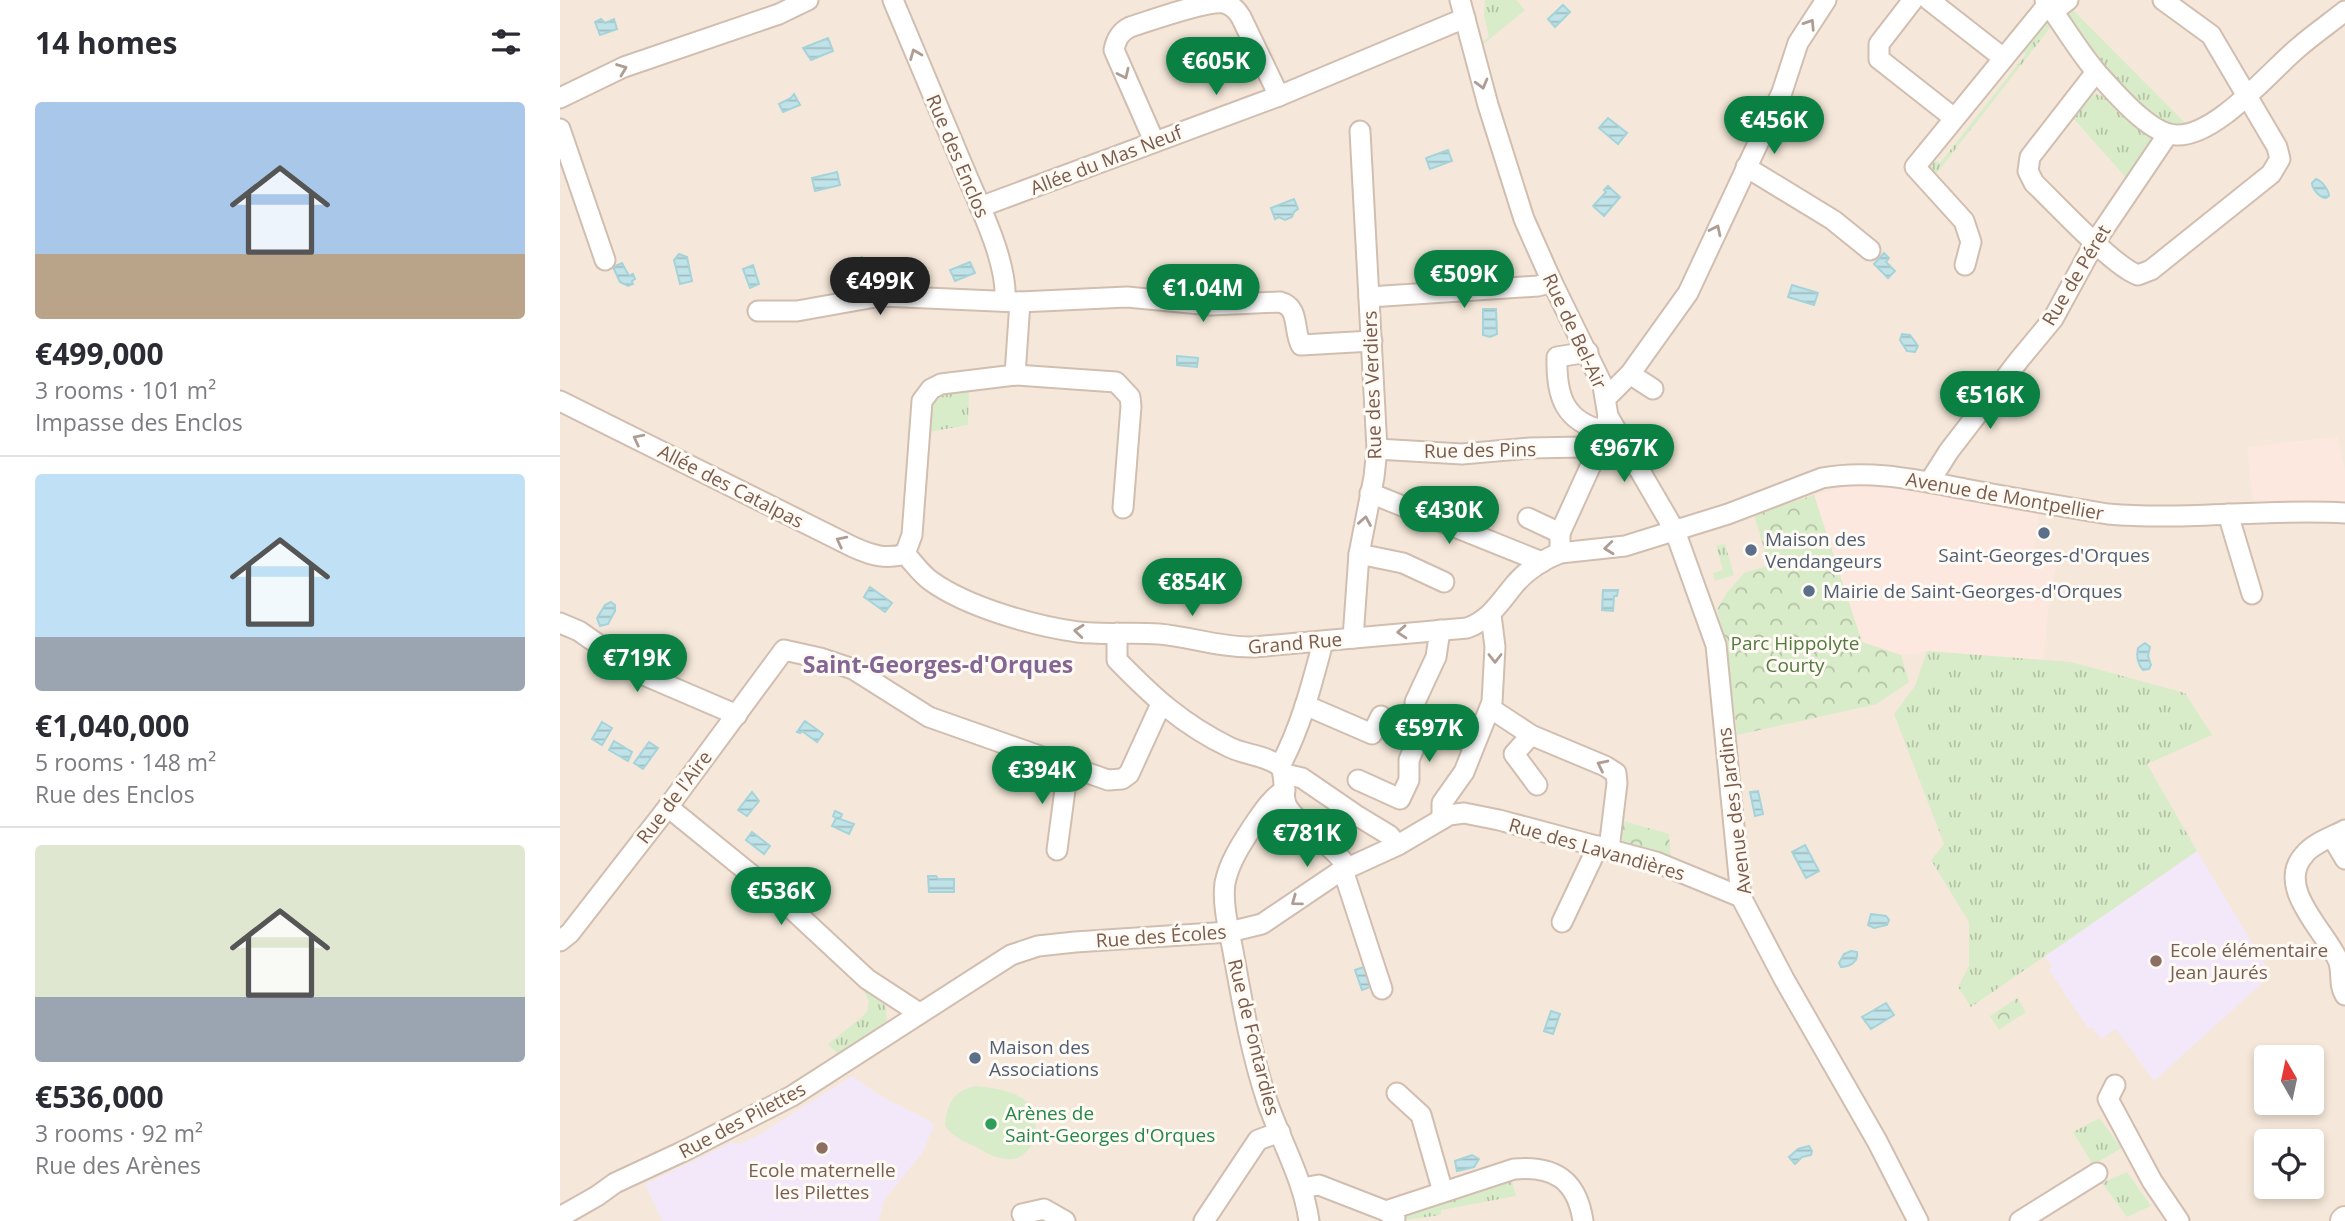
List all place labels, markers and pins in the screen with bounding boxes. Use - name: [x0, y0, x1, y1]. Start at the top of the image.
- pin: €605K: [1167, 38, 1265, 97]
- pin: €456K: [1725, 96, 1823, 156]
- pin: €509K: [1415, 250, 1513, 310]
- pin: €499K: [831, 258, 929, 317]
- pin: €1.04M: [1146, 264, 1260, 324]
- pin: €516K: [1941, 372, 2039, 431]
- pin: €967K: [1575, 424, 1673, 484]
- pin: €430K: [1400, 486, 1498, 546]
- marker: Saint-Georges-d'Orques: [2036, 525, 2052, 541]
- place label: Maison des Vendangeurs: [1765, 526, 1882, 574]
- marker: Maison des Vendangeurs: [1743, 542, 1759, 558]
- place label: Saint-Georges-d'Orques: [1938, 542, 2150, 568]
- pin: €854K: [1143, 558, 1241, 618]
- place label: Mairie de Saint-Georges-d'Orques: [1823, 578, 2122, 604]
- marker: Mairie de Saint-Georges-d'Orques: [1801, 583, 1817, 599]
- pin: €719K: [588, 634, 686, 694]
- pin: €597K: [1380, 704, 1478, 764]
- pin: €394K: [993, 746, 1091, 806]
- pin: €781K: [1258, 810, 1356, 869]
- pin: €536K: [732, 867, 830, 927]
- place label: Ecole élémentaire Jean Jaurés: [2168, 937, 2328, 985]
- marker: Ecole élémentaire Jean Jaurés: [2148, 953, 2164, 969]
- place label: Maison des Associations: [989, 1034, 1099, 1082]
- marker: Maison des Associations: [967, 1050, 983, 1066]
- place label: Arènes de Saint-Georges d'Orques: [1005, 1100, 1215, 1148]
- marker: Arènes de Saint-Georges d'Orques: [983, 1116, 999, 1132]
- marker: Ecole maternelle les Pilettes: [814, 1140, 830, 1156]
- place label: Ecole maternelle les Pilettes: [748, 1157, 896, 1205]

